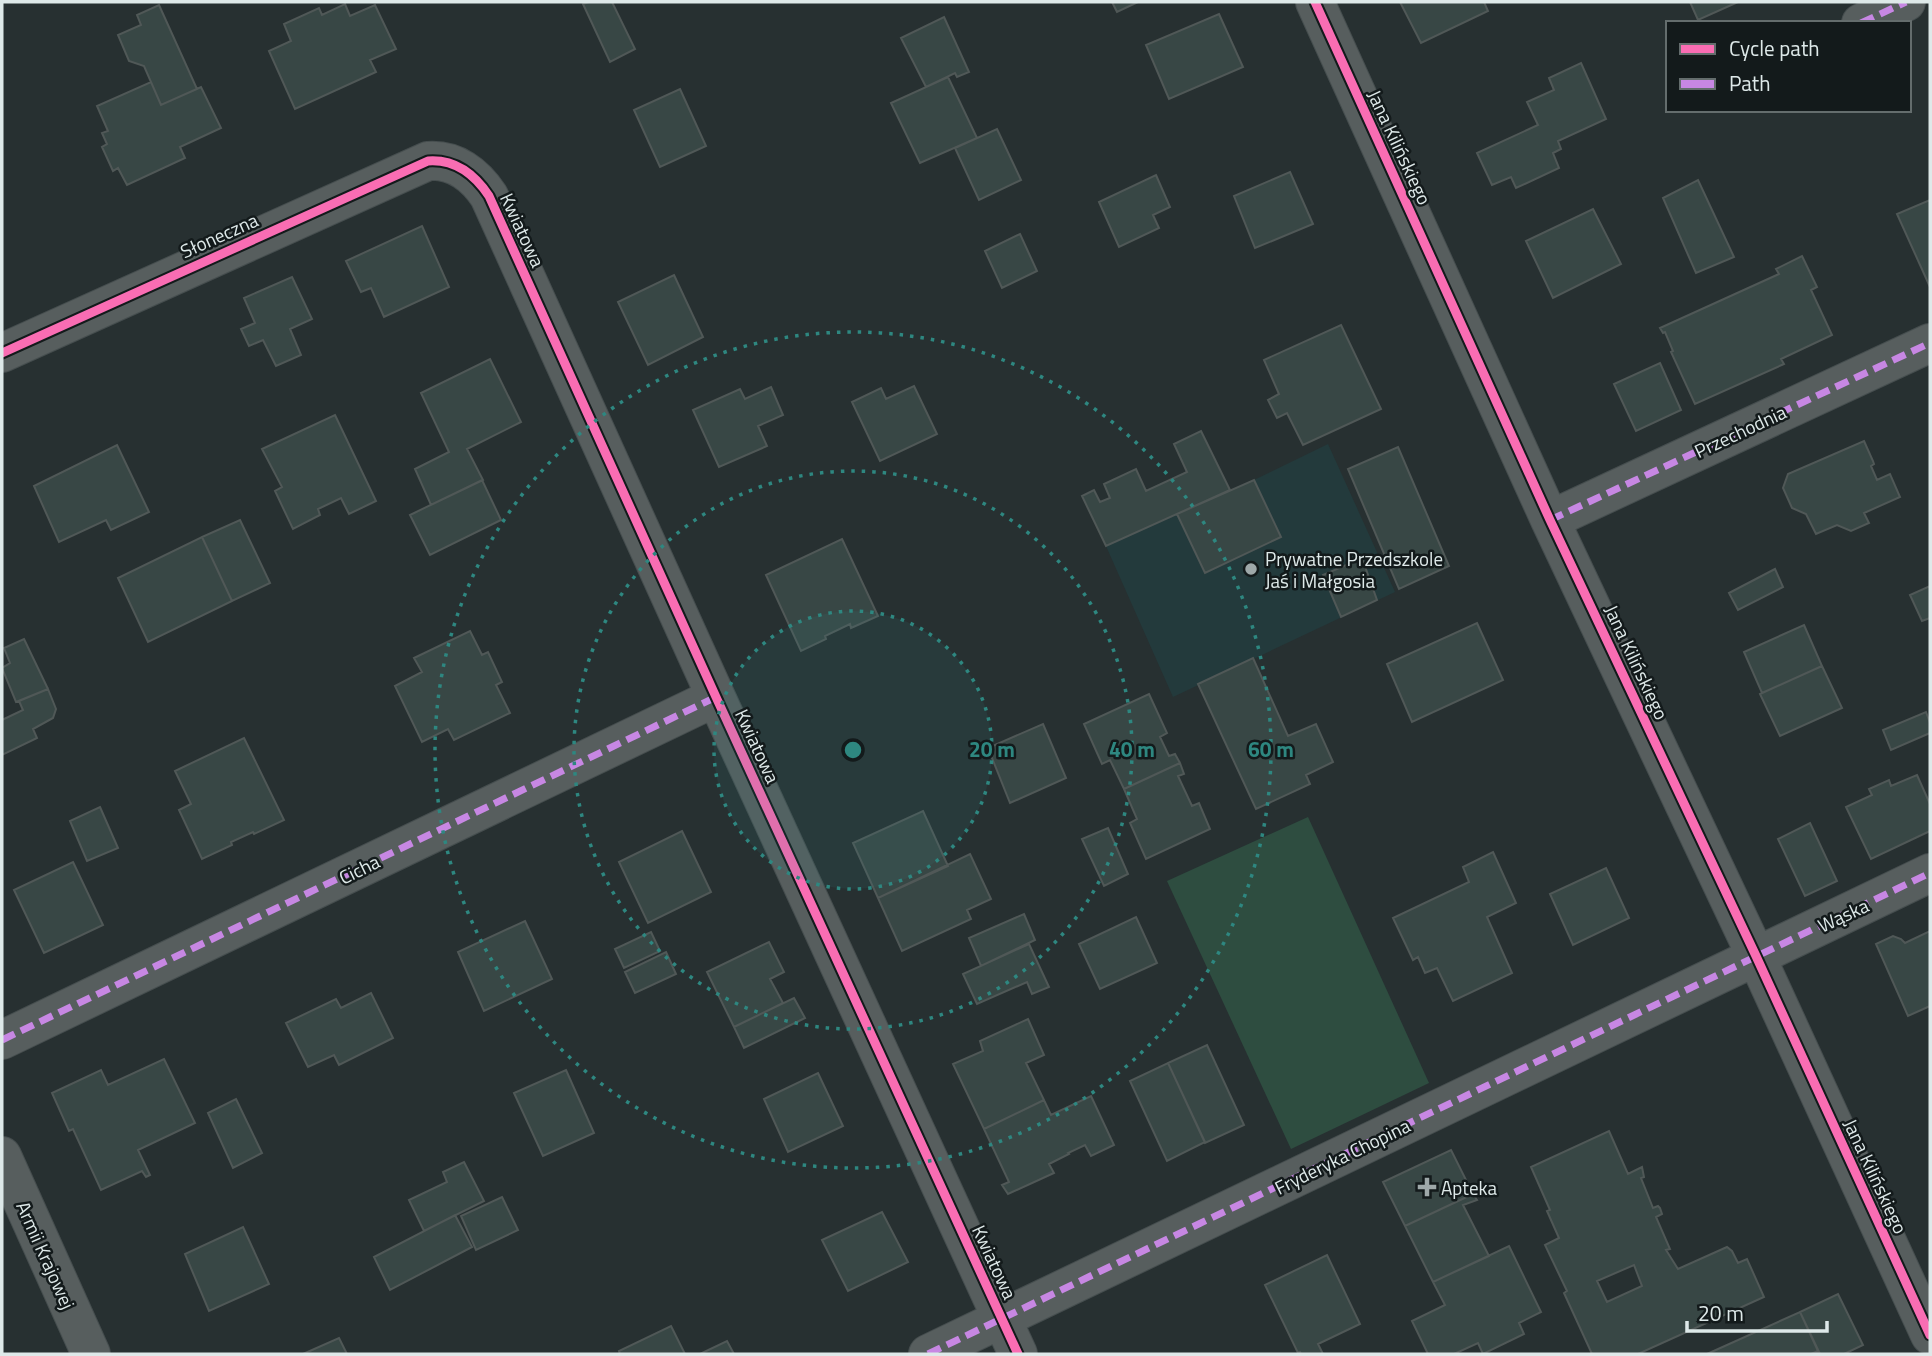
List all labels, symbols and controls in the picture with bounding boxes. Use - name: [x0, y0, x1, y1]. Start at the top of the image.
- legend: [1666, 21, 1911, 112]
- text: Cycle path: [1729, 32, 1820, 64]
- text: Path: [1729, 67, 1771, 99]
- street label: Jana Kilińskiego: [1361, 85, 1439, 209]
- street label: Kwiatowa: [493, 188, 553, 272]
- street label: Słoneczna: [175, 205, 263, 265]
- street label: Przechodnia: [1689, 397, 1791, 465]
- place label: Prywatne Przedszkole Jaś i Małgosia: [1265, 544, 1443, 595]
- marker: Prywatne Przedszkole Jaś i Małgosia: [1243, 561, 1259, 577]
- street label: Jana Kilińskiego: [1598, 600, 1676, 724]
- street label: Kwiatowa: [728, 704, 788, 788]
- text: 20 m: [969, 733, 1015, 765]
- text: 40 m: [1109, 733, 1155, 765]
- text: 60 m: [1248, 733, 1294, 765]
- centre of rings: [841, 738, 865, 762]
- street label: Cicha: [334, 846, 385, 891]
- street label: Wąska: [1813, 890, 1874, 939]
- street label: Fryderyka Chopina: [1269, 1110, 1415, 1201]
- street label: Jana Kilińskiego: [1837, 1114, 1915, 1238]
- place label: Apteka: [1441, 1173, 1498, 1202]
- marker: Apteka: [1419, 1179, 1435, 1195]
- street label: Armii Krajowej: [9, 1196, 83, 1314]
- street label: Kwiatowa: [965, 1220, 1025, 1304]
- scale bar: [1687, 1290, 1827, 1334]
- text: 20 m: [1698, 1297, 1744, 1329]

